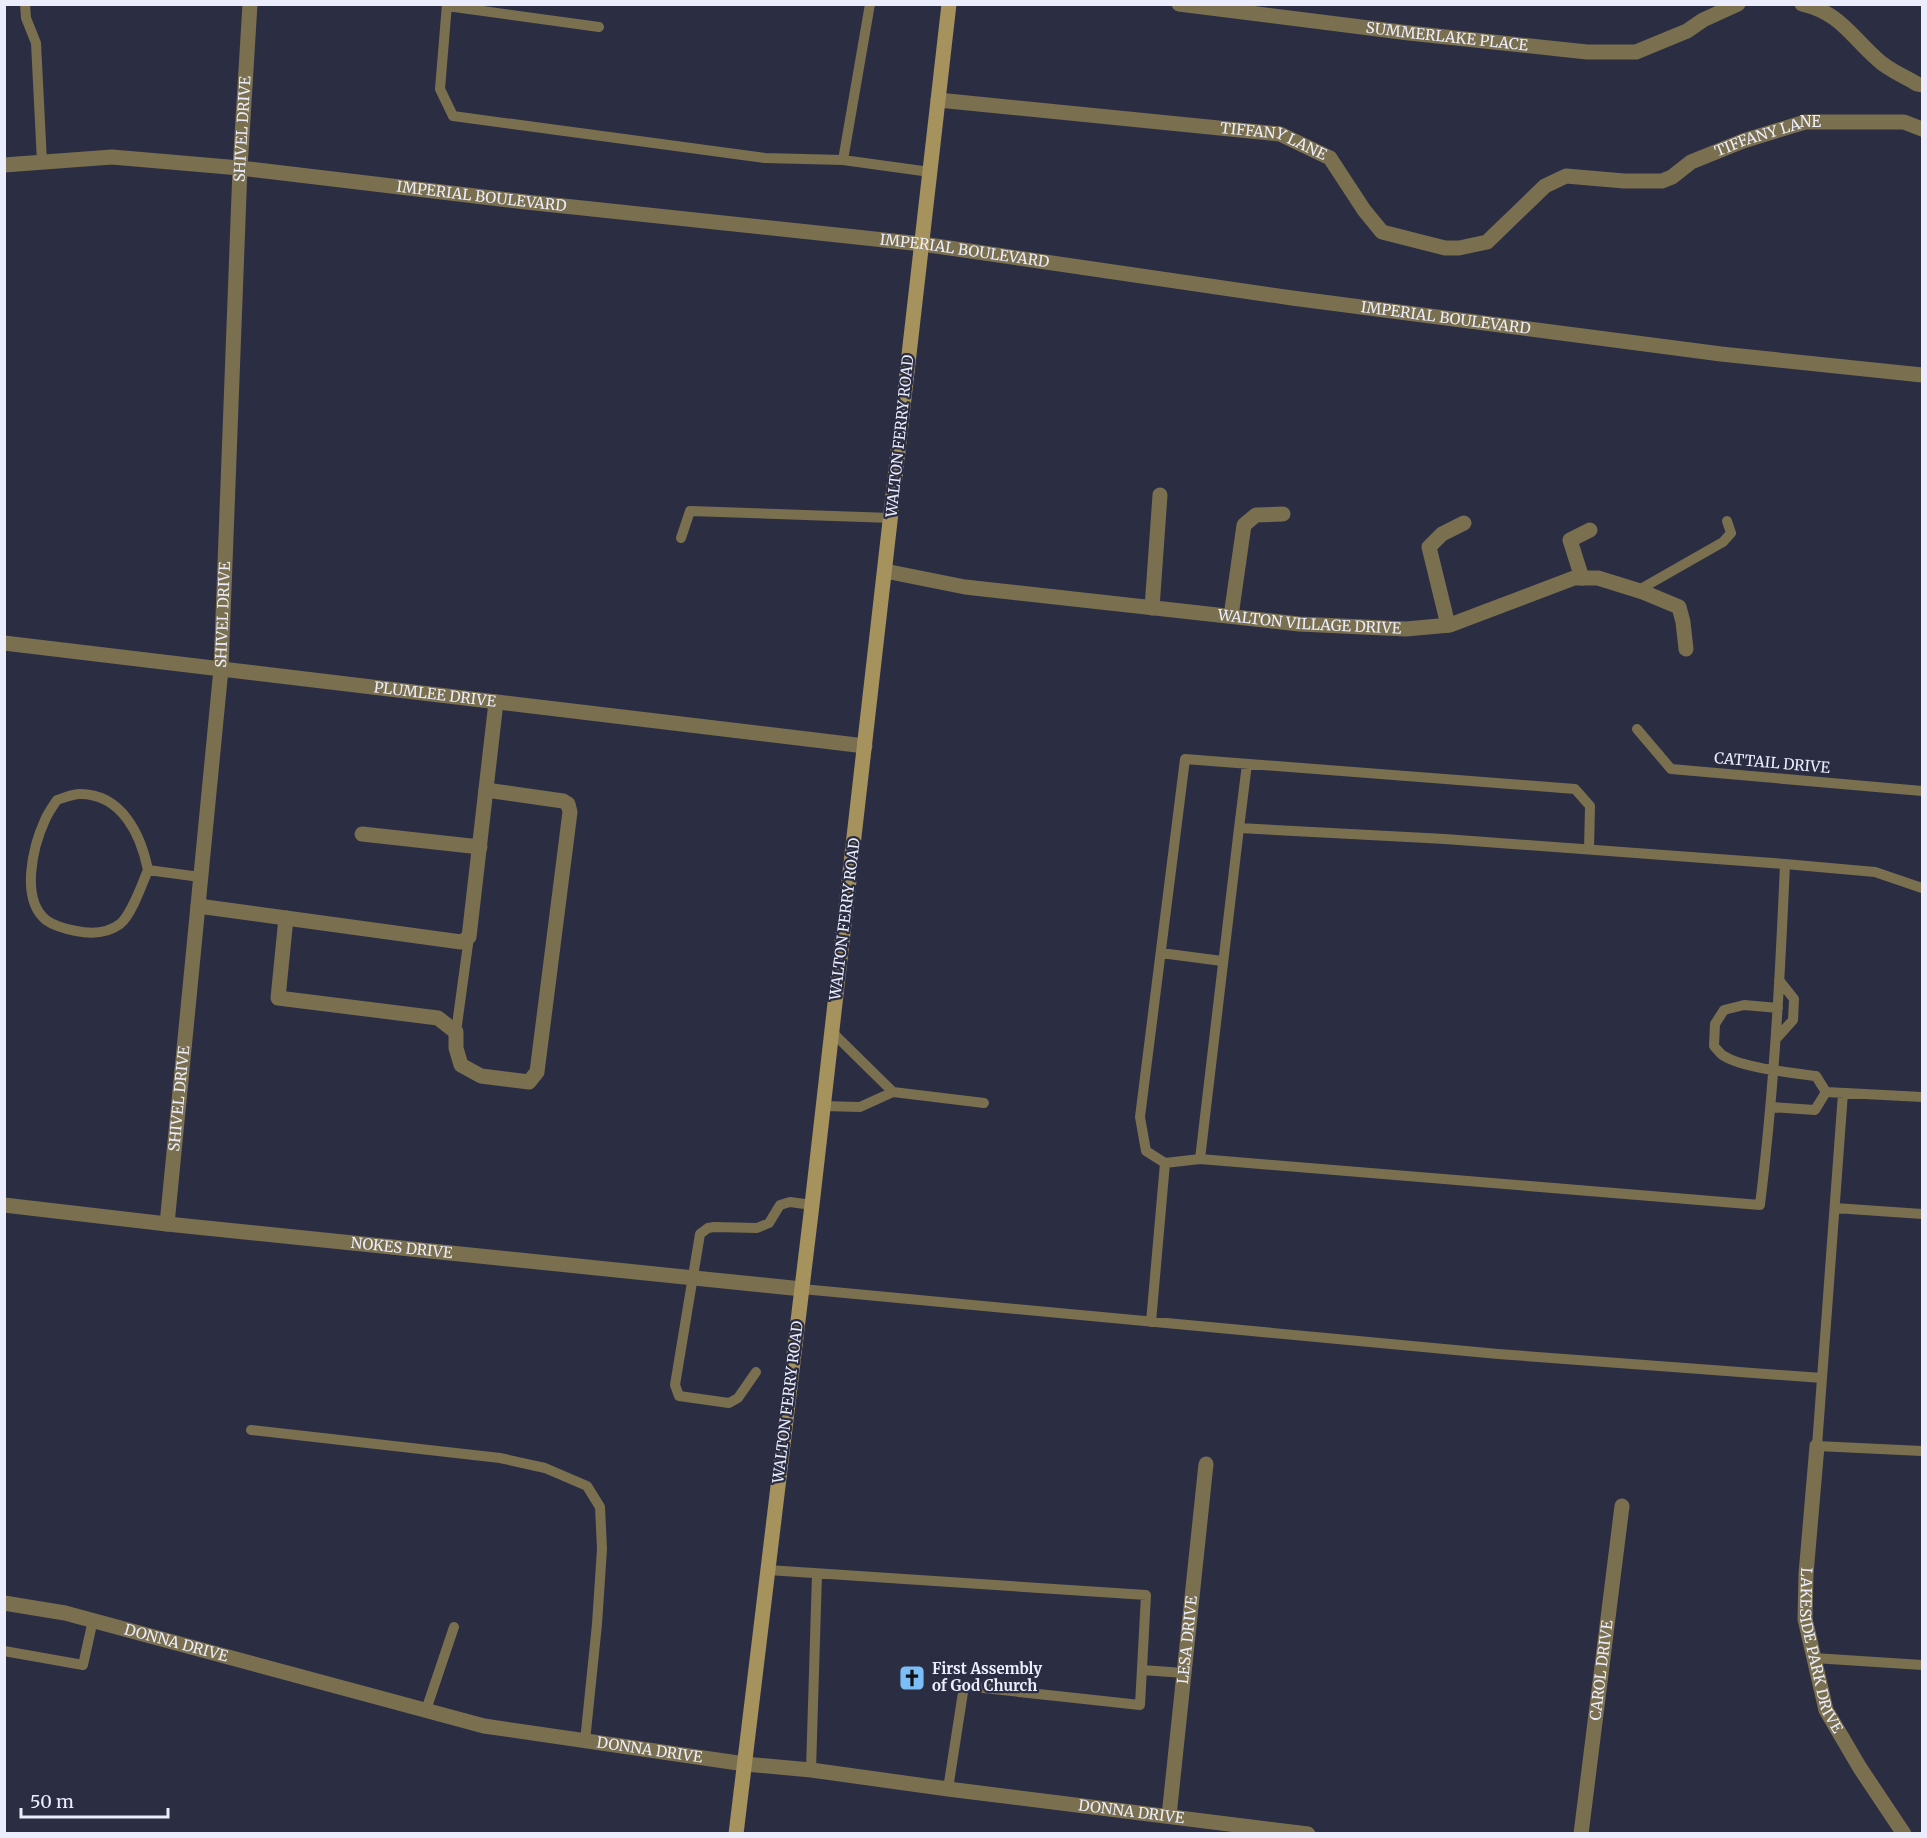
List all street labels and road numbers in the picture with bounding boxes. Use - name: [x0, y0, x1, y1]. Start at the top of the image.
- street label: SUMMERLAKE PLACE: [1365, 18, 1530, 55]
- street label: SHIVEL DRIVE: [229, 75, 255, 182]
- street label: TIFFANY LANE: [1712, 112, 1821, 161]
- street label: TIFFANY LANE: [1219, 118, 1330, 164]
- street label: IMPERIAL BOULEVARD: [396, 177, 568, 215]
- street label: IMPERIAL BOULEVARD: [879, 230, 1051, 271]
- street label: IMPERIAL BOULEVARD: [1360, 297, 1532, 338]
- street label: WALTON FERRY ROAD: [881, 354, 917, 519]
- street label: SHIVEL DRIVE: [211, 561, 234, 668]
- street label: WALTON VILLAGE DRIVE: [1216, 605, 1402, 638]
- street label: PLUMLEE DRIVE: [373, 677, 498, 711]
- street label: CATTAIL DRIVE: [1713, 748, 1831, 777]
- street label: WALTON FERRY ROAD: [825, 837, 864, 1002]
- street label: SHIVEL DRIVE: [164, 1044, 193, 1152]
- street label: NOKES DRIVE: [350, 1233, 454, 1262]
- street label: WALTON FERRY ROAD: [768, 1320, 807, 1485]
- street label: LAKESIDE PARK DRIVE: [1796, 1567, 1848, 1737]
- street label: LESA DRIVE: [1173, 1594, 1201, 1685]
- street label: CAROL DRIVE: [1585, 1618, 1617, 1722]
- street label: DONNA DRIVE: [122, 1619, 231, 1666]
- street label: DONNA DRIVE: [595, 1733, 704, 1767]
- street label: DONNA DRIVE: [1077, 1795, 1186, 1828]

